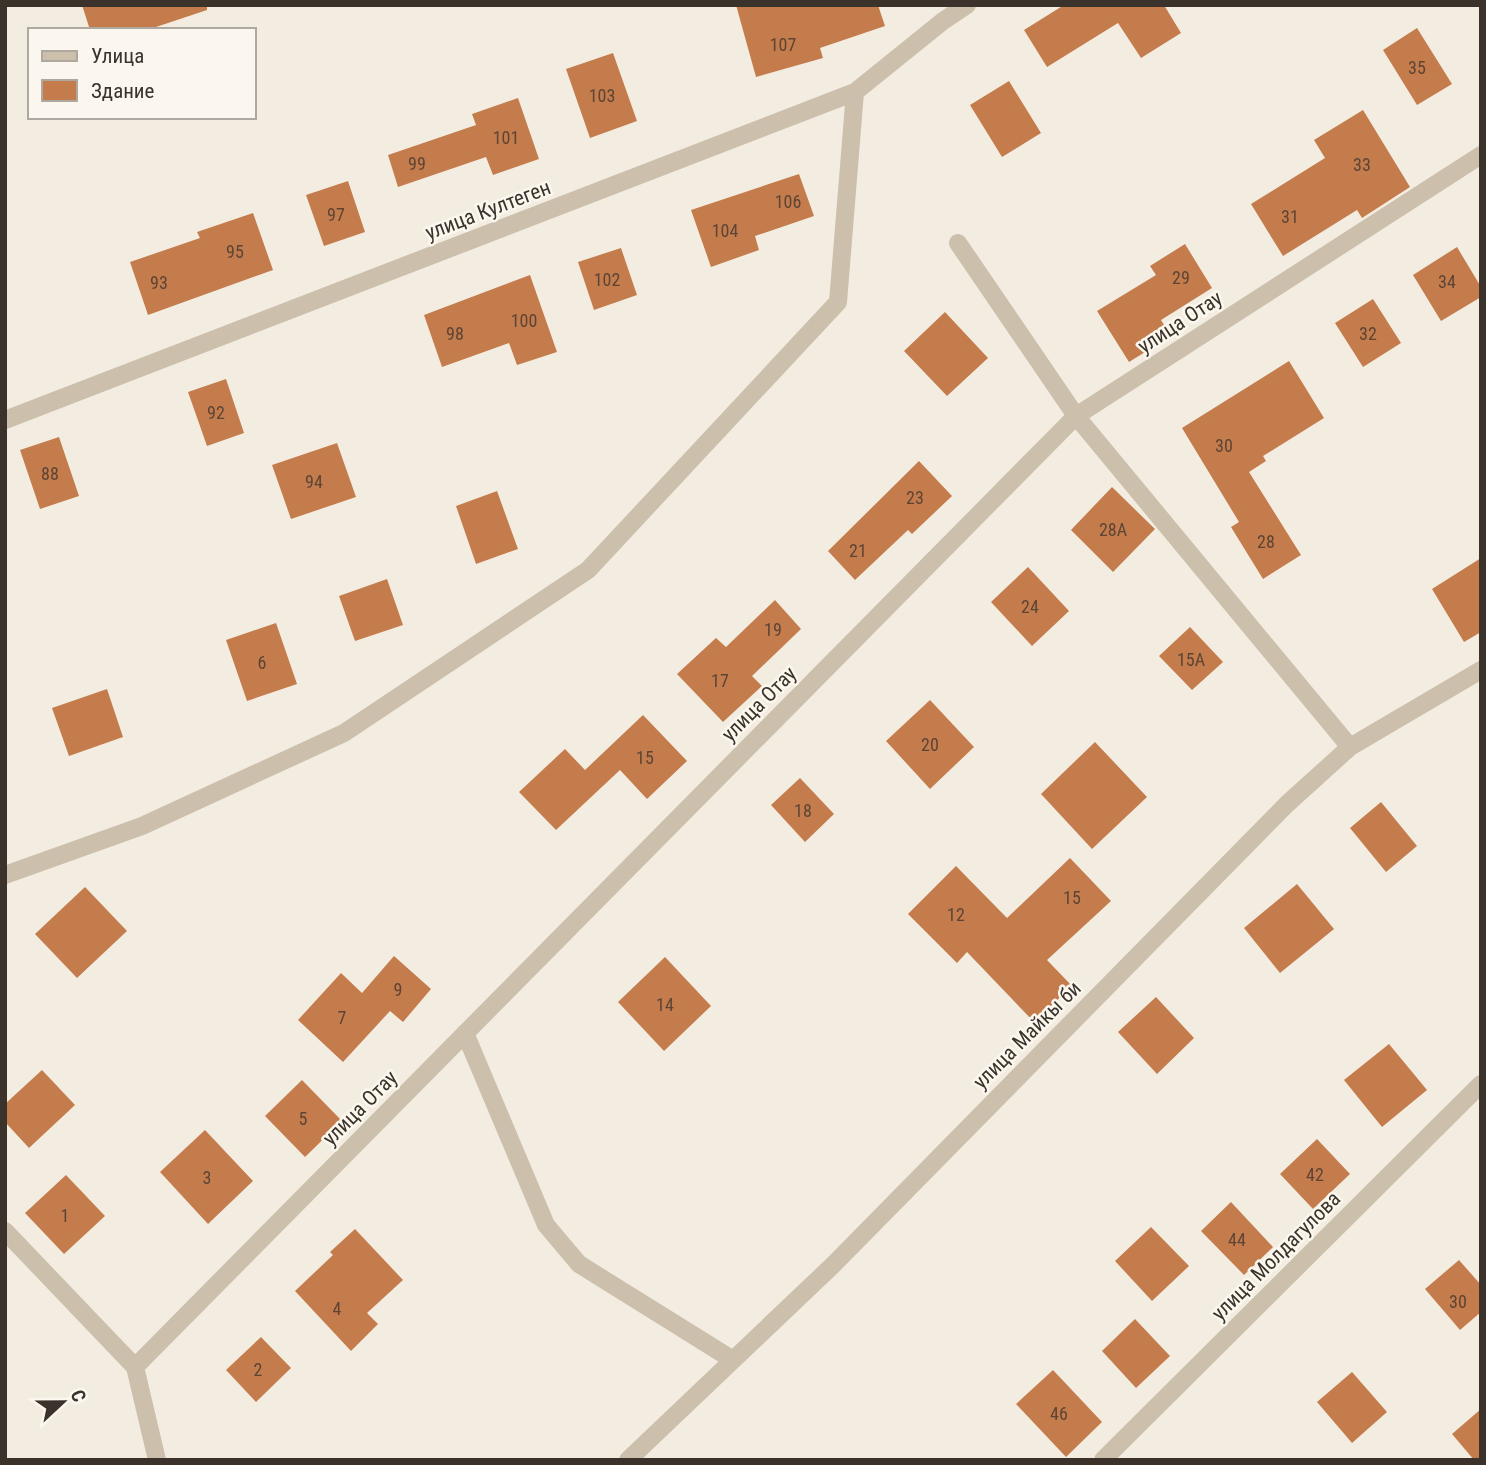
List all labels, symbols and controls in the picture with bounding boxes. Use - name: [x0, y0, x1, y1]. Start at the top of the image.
- legend: [28, 28, 256, 119]
- house number: 107: [770, 34, 796, 55]
- text: Улица: [91, 44, 144, 68]
- house number: 35: [1408, 57, 1426, 78]
- text: Здание: [91, 79, 155, 103]
- house number: 103: [589, 85, 615, 106]
- house number: 101: [493, 127, 519, 148]
- house number: 99: [408, 153, 426, 174]
- house number: 33: [1353, 154, 1371, 175]
- street label: улица Култеген: [422, 175, 554, 245]
- house number: 106: [775, 191, 801, 212]
- house number: 97: [327, 204, 345, 225]
- house number: 31: [1281, 206, 1299, 227]
- house number: 104: [712, 220, 738, 241]
- house number: 95: [226, 241, 244, 262]
- house number: 29: [1172, 267, 1190, 288]
- house number: 102: [594, 269, 620, 290]
- house number: 34: [1438, 271, 1456, 292]
- house number: 93: [150, 272, 168, 293]
- street label: улица Отау: [1133, 286, 1227, 358]
- house number: 100: [511, 310, 537, 331]
- house number: 98: [446, 323, 464, 344]
- house number: 32: [1359, 323, 1377, 344]
- house number: 92: [207, 402, 225, 423]
- house number: 30: [1215, 435, 1233, 456]
- house number: 88: [41, 463, 59, 484]
- house number: 94: [305, 471, 323, 492]
- house number: 23: [906, 487, 924, 508]
- house number: 28А: [1099, 519, 1128, 540]
- house number: 28: [1257, 531, 1275, 552]
- house number: 21: [849, 540, 867, 561]
- house number: 24: [1021, 596, 1039, 617]
- house number: 19: [764, 619, 782, 640]
- house number: 15А: [1177, 649, 1206, 670]
- house number: 6: [258, 652, 266, 673]
- street label: улица Отау: [717, 662, 801, 746]
- house number: 17: [711, 670, 729, 691]
- house number: 20: [921, 734, 939, 755]
- house number: 15: [636, 747, 654, 768]
- house number: 18: [794, 800, 812, 821]
- house number: 15: [1063, 887, 1081, 908]
- house number: 12: [947, 904, 965, 925]
- street label: улица Майкы би: [968, 976, 1086, 1094]
- house number: 9: [394, 979, 402, 1000]
- house number: 14: [656, 994, 674, 1015]
- house number: 7: [338, 1007, 347, 1028]
- street label: улица Отау: [318, 1066, 402, 1150]
- house number: 5: [299, 1108, 308, 1129]
- house number: 42: [1306, 1164, 1324, 1185]
- house number: 3: [203, 1167, 211, 1188]
- street label: улица Молдагулова: [1207, 1187, 1345, 1325]
- house number: 1: [61, 1205, 69, 1226]
- house number: 44: [1228, 1229, 1246, 1250]
- house number: 30: [1449, 1291, 1467, 1312]
- house number: 4: [333, 1298, 342, 1319]
- house number: 2: [254, 1359, 263, 1380]
- north arrow: [28, 1367, 98, 1437]
- text: С: [66, 1386, 91, 1405]
- house number: 46: [1050, 1403, 1068, 1424]

